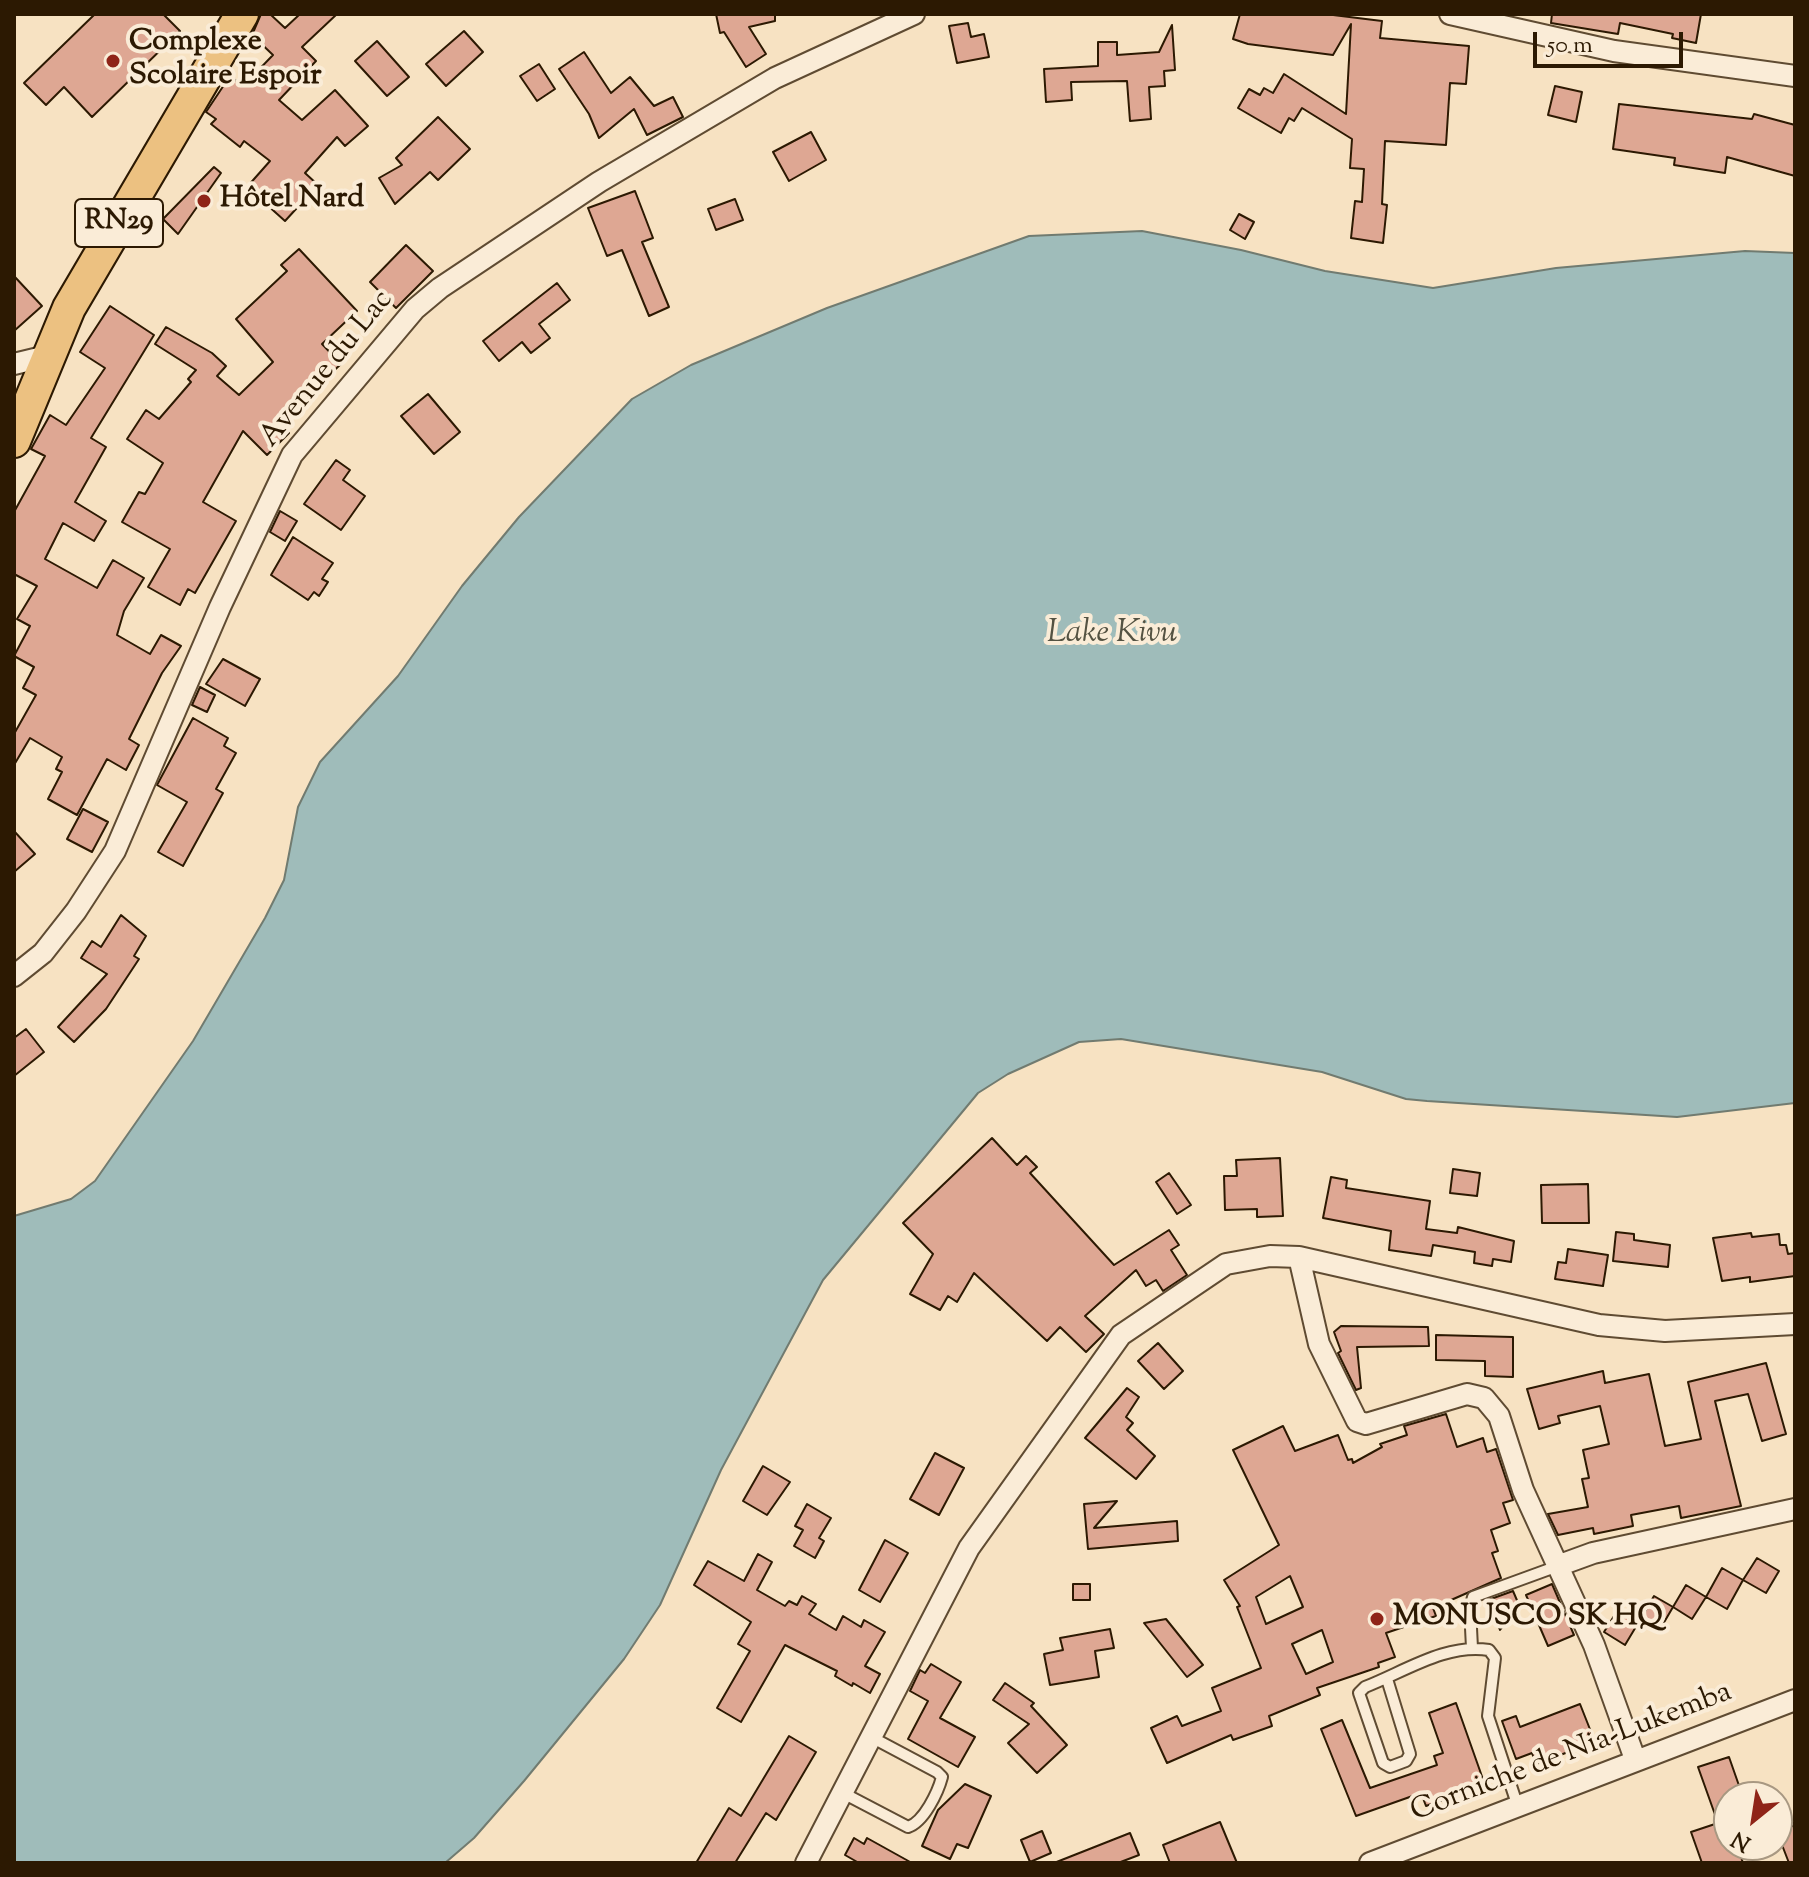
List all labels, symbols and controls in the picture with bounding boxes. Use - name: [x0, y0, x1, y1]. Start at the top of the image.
- scale bar: [1537, 16, 1687, 66]
- place label: Complexe Scolaire Espoir: [129, 26, 321, 96]
- text: 50 m: [1547, 29, 1593, 63]
- marker: Complexe Scolaire Espoir: [104, 52, 122, 70]
- place label: Hôtel Nard: [220, 183, 364, 219]
- marker: Hôtel Nard: [195, 192, 213, 210]
- road number: RN29: [75, 199, 163, 247]
- street label: Avenue du Lac: [254, 284, 402, 456]
- water label: Lake Kivu: [1047, 617, 1177, 655]
- place label: MONUSCO SK HQ: [1393, 1601, 1663, 1637]
- marker: MONUSCO SK HQ: [1368, 1610, 1386, 1628]
- street label: Corniche de Nia-Lukemba: [1406, 1676, 1738, 1832]
- north arrow: [1713, 1781, 1793, 1861]
- text: N: [1726, 1822, 1758, 1858]

